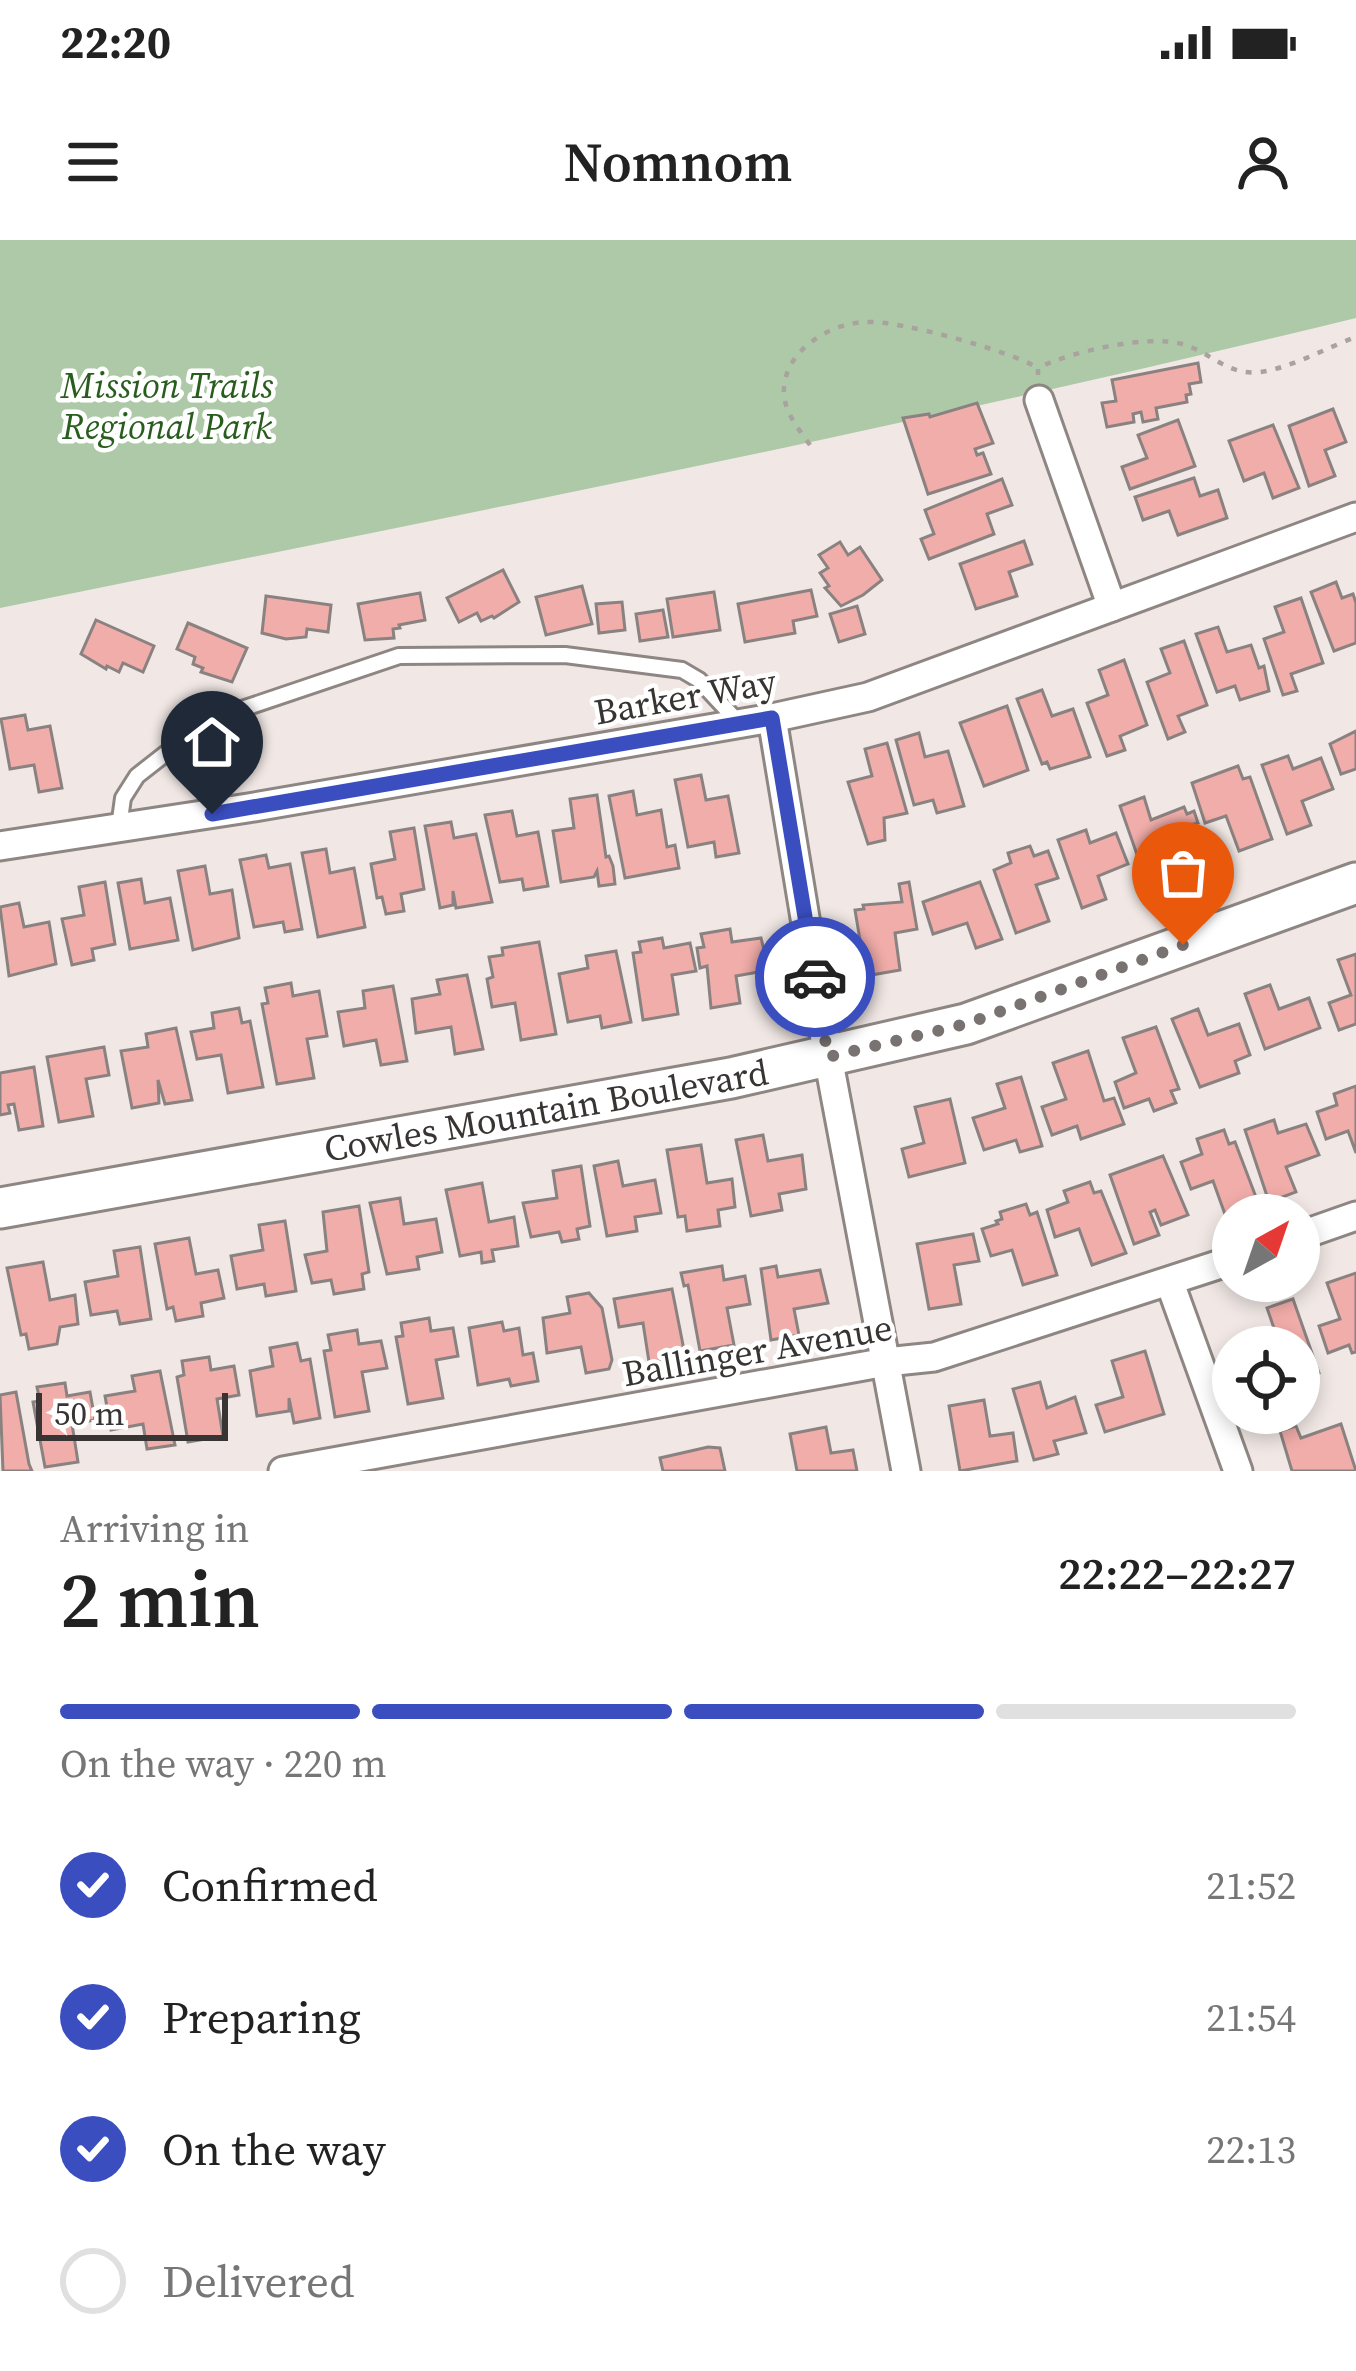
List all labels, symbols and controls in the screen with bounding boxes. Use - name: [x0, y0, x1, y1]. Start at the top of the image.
- text: 22:20: [60, 11, 171, 73]
- text: Nomnom: [564, 125, 793, 199]
- icon: menu: [60, 129, 126, 195]
- icon: person: [1230, 129, 1296, 195]
- park label: Mission Trails Regional Park: [60, 361, 274, 451]
- street label: Barker Way: [590, 656, 780, 737]
- pin: [161, 691, 263, 814]
- icon: home: [179, 709, 245, 775]
- pin: [1132, 822, 1234, 945]
- icon: bag: [1150, 840, 1216, 906]
- courier: [755, 917, 875, 1037]
- icon: car: [782, 944, 848, 1010]
- street label: Cowles Mountain Boulevard: [320, 1047, 772, 1174]
- north arrow: [1212, 1194, 1320, 1302]
- map controls: [1212, 1194, 1320, 1434]
- street label: Ballinger Avenue: [618, 1303, 896, 1398]
- button: locate: [1212, 1326, 1320, 1434]
- scale bar: [36, 1387, 228, 1440]
- text: 50 m: [54, 1391, 124, 1436]
- text: Arriving in: [60, 1502, 249, 1555]
- text: 22:22–22:27: [1058, 1542, 1296, 1604]
- text: 2 min: [60, 1546, 260, 1653]
- text: On the way · 220 m: [60, 1737, 387, 1790]
- icon: check: [60, 1852, 126, 1918]
- text: Confirmed: [162, 1854, 378, 1916]
- text: 21:52: [1206, 1859, 1296, 1912]
- icon: check: [60, 1984, 126, 2050]
- text: Preparing: [162, 1986, 361, 2048]
- text: 21:54: [1206, 1991, 1296, 2044]
- icon: check: [60, 2116, 126, 2182]
- text: On the way: [162, 2118, 386, 2180]
- text: 22:13: [1206, 2123, 1296, 2176]
- text: Delivered: [162, 2250, 354, 2312]

